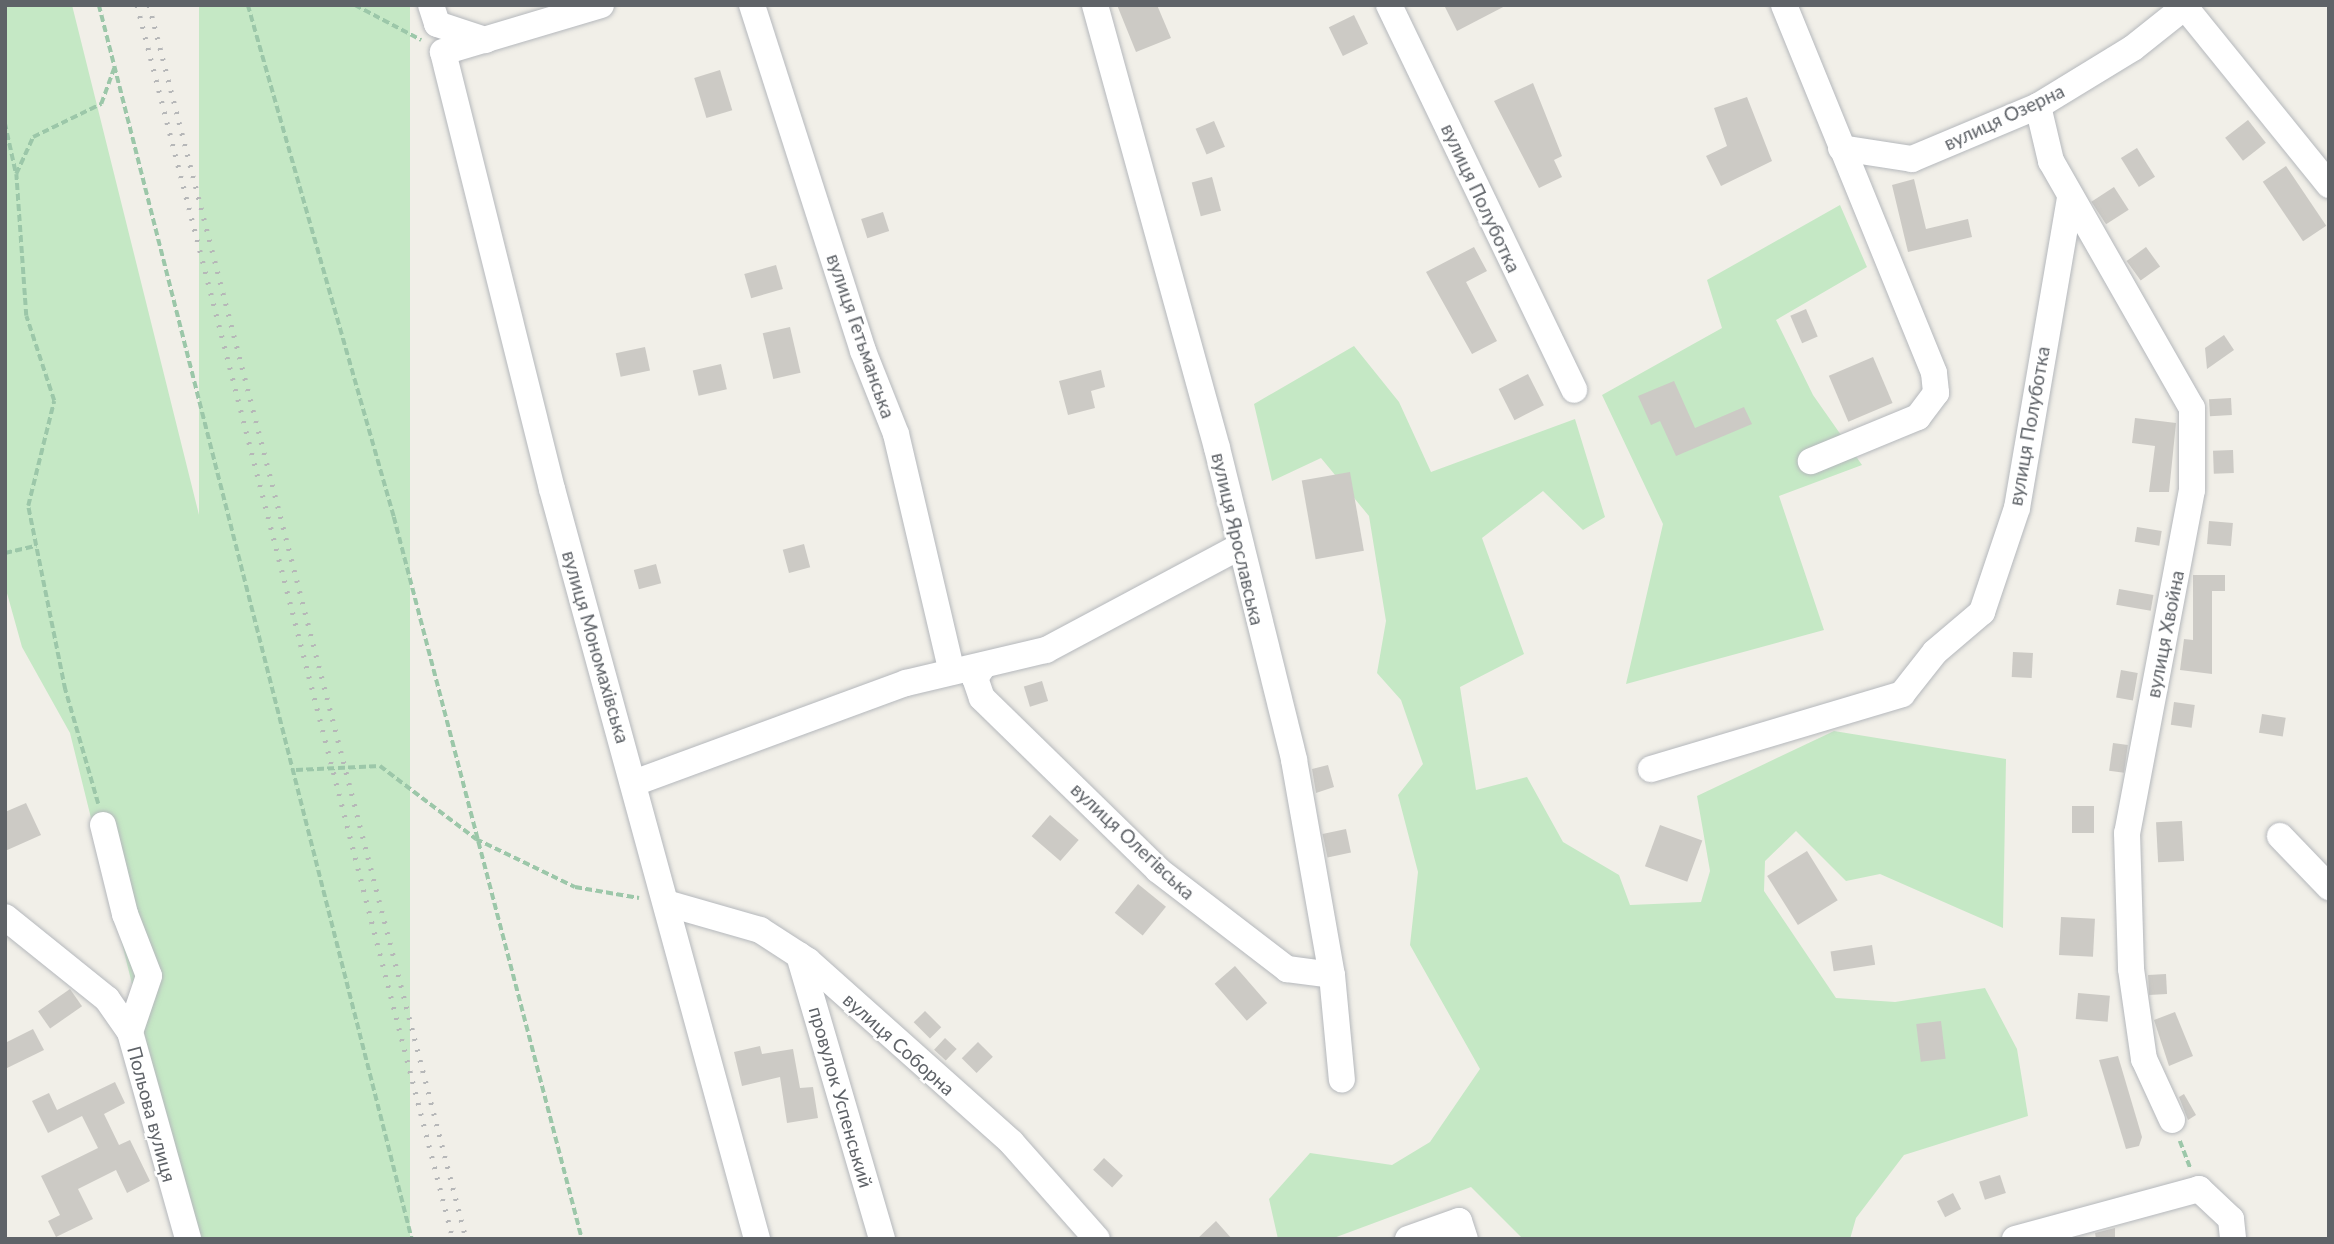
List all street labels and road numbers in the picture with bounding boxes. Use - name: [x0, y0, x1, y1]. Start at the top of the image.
- street label: вулиця Озерна: [1940, 79, 2068, 155]
- street label: вулиця Полуботка: [1437, 120, 1525, 276]
- street label: вулиця Гетьманська: [822, 251, 900, 421]
- street label: вулиця Полуботка: [2004, 345, 2054, 507]
- street label: вулиця Ярославська: [1207, 451, 1269, 627]
- street label: вулиця Мономахівська: [558, 548, 634, 746]
- street label: вулиця Хвойна: [2141, 568, 2189, 700]
- street label: вулиця Олегівська: [1066, 778, 1200, 904]
- street label: вулиця Соборна: [839, 988, 959, 1100]
- street label: провулок Успенський: [804, 1004, 878, 1190]
- street label: Польова вулиця: [123, 1043, 181, 1185]

